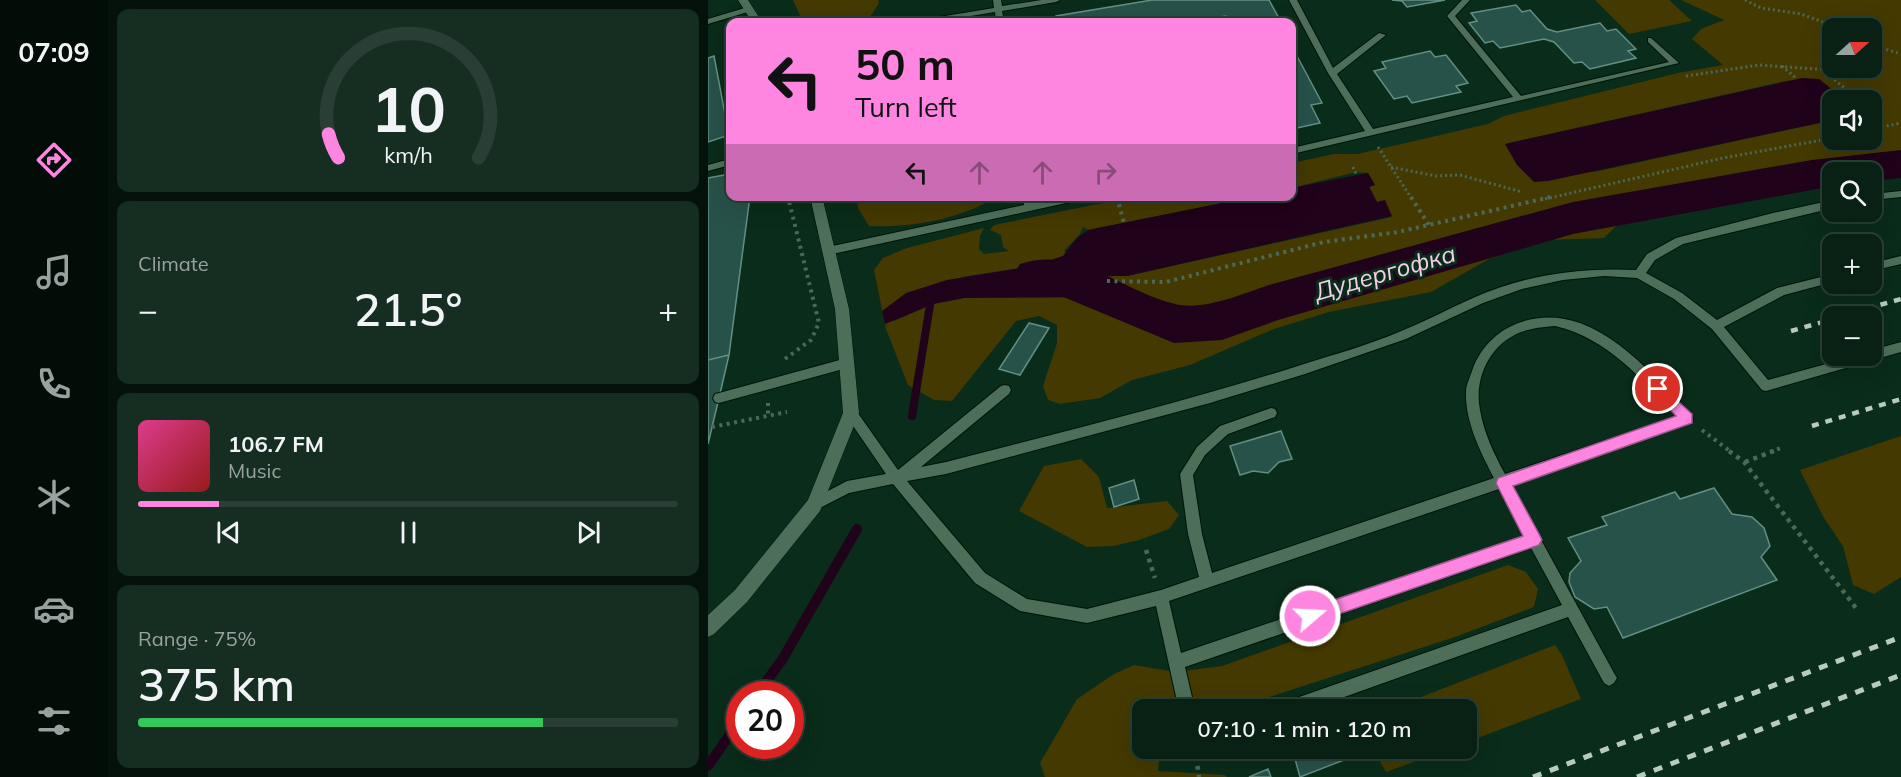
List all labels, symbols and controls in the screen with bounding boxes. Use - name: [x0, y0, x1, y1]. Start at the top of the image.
- north arrow: [1822, 18, 1882, 78]
- map controls: [1822, 18, 1882, 366]
- text: 07:09: [18, 35, 90, 69]
- text: 50 m: [855, 38, 955, 91]
- icon: left: [756, 42, 834, 120]
- text: 10: [371, 69, 445, 148]
- text: Turn left: [855, 90, 957, 124]
- button: sound: [1822, 90, 1882, 150]
- icon: directions: [33, 139, 75, 181]
- text: km/h: [384, 141, 432, 168]
- icon: left: [900, 156, 933, 189]
- icon: ahead: [963, 156, 996, 189]
- icon: ahead: [1026, 156, 1059, 189]
- icon: right: [1089, 156, 1122, 189]
- button: search: [1822, 162, 1882, 222]
- button: +: [1822, 234, 1882, 294]
- water label: Дудергофка: [1309, 238, 1459, 307]
- icon: music: [33, 251, 75, 293]
- text: Climate: [138, 251, 209, 276]
- text: 21.5°: [354, 281, 462, 337]
- text: −: [138, 289, 158, 330]
- text: +: [658, 289, 678, 330]
- button: −: [1822, 306, 1882, 366]
- icon: phone: [33, 363, 75, 405]
- pin: [1632, 363, 1683, 414]
- icon: arrive: [1641, 372, 1674, 405]
- text: 106.7 FM: [228, 430, 324, 458]
- text: Music: [228, 458, 281, 483]
- icon: climate: [33, 476, 75, 518]
- icon: previous: [212, 516, 245, 549]
- icon: pause: [392, 516, 425, 549]
- icon: next: [572, 516, 605, 549]
- position arrow: [1278, 584, 1342, 648]
- icon: car: [33, 588, 75, 630]
- text: Range · 75%: [138, 626, 256, 651]
- text: 375 km: [138, 656, 295, 712]
- speed limit sign: 20: [726, 681, 804, 759]
- icon: filters: [33, 700, 75, 742]
- text: 07:10 · 1 min · 120 m: [1197, 715, 1412, 743]

